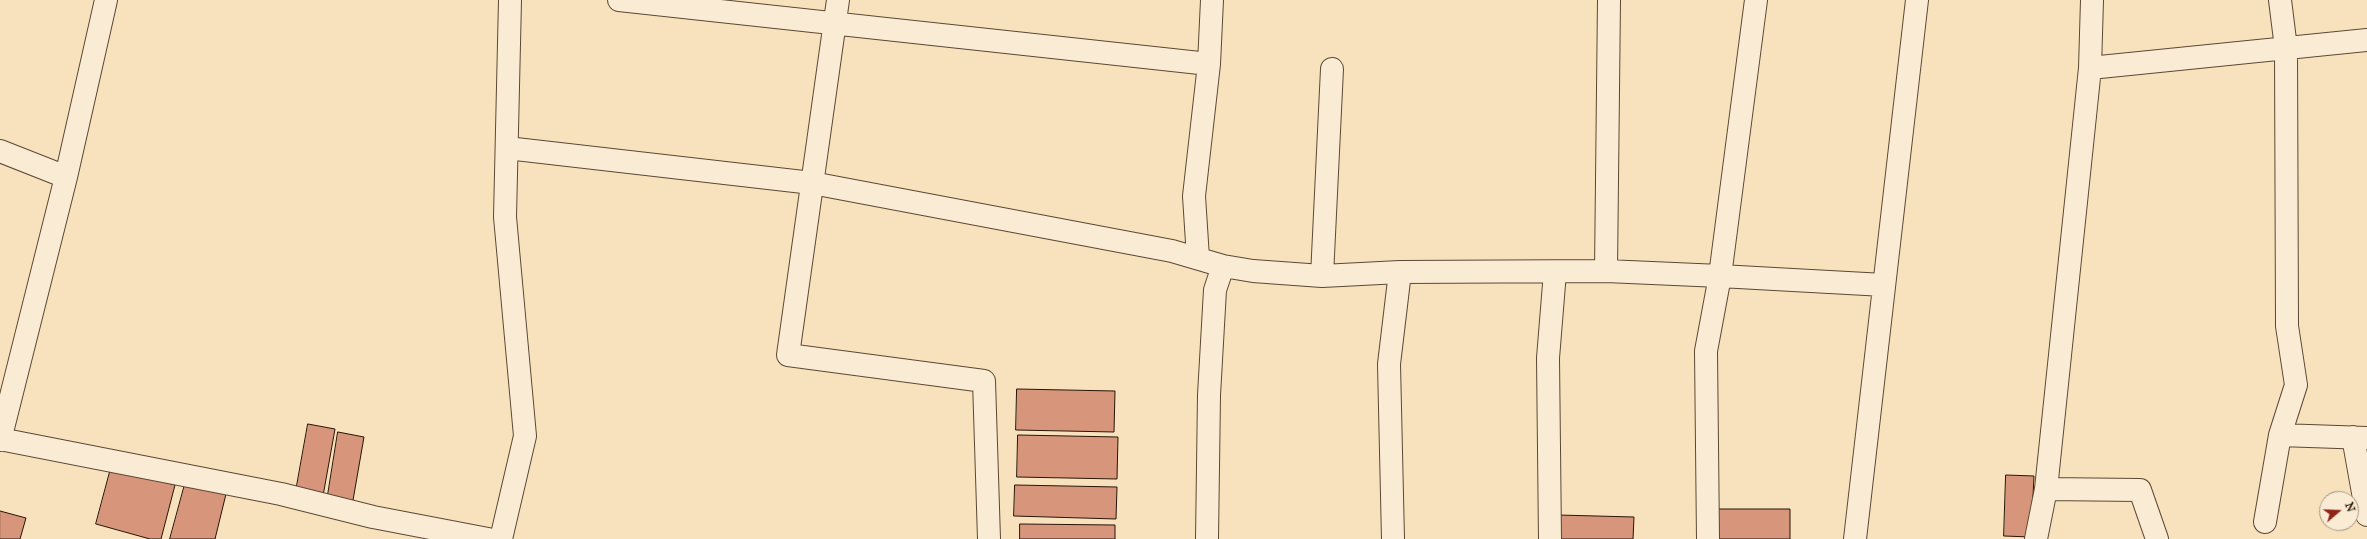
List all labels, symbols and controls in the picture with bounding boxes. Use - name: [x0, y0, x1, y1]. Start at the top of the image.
- north arrow: [2319, 491, 2359, 531]
- text: N: [2342, 501, 2358, 514]

